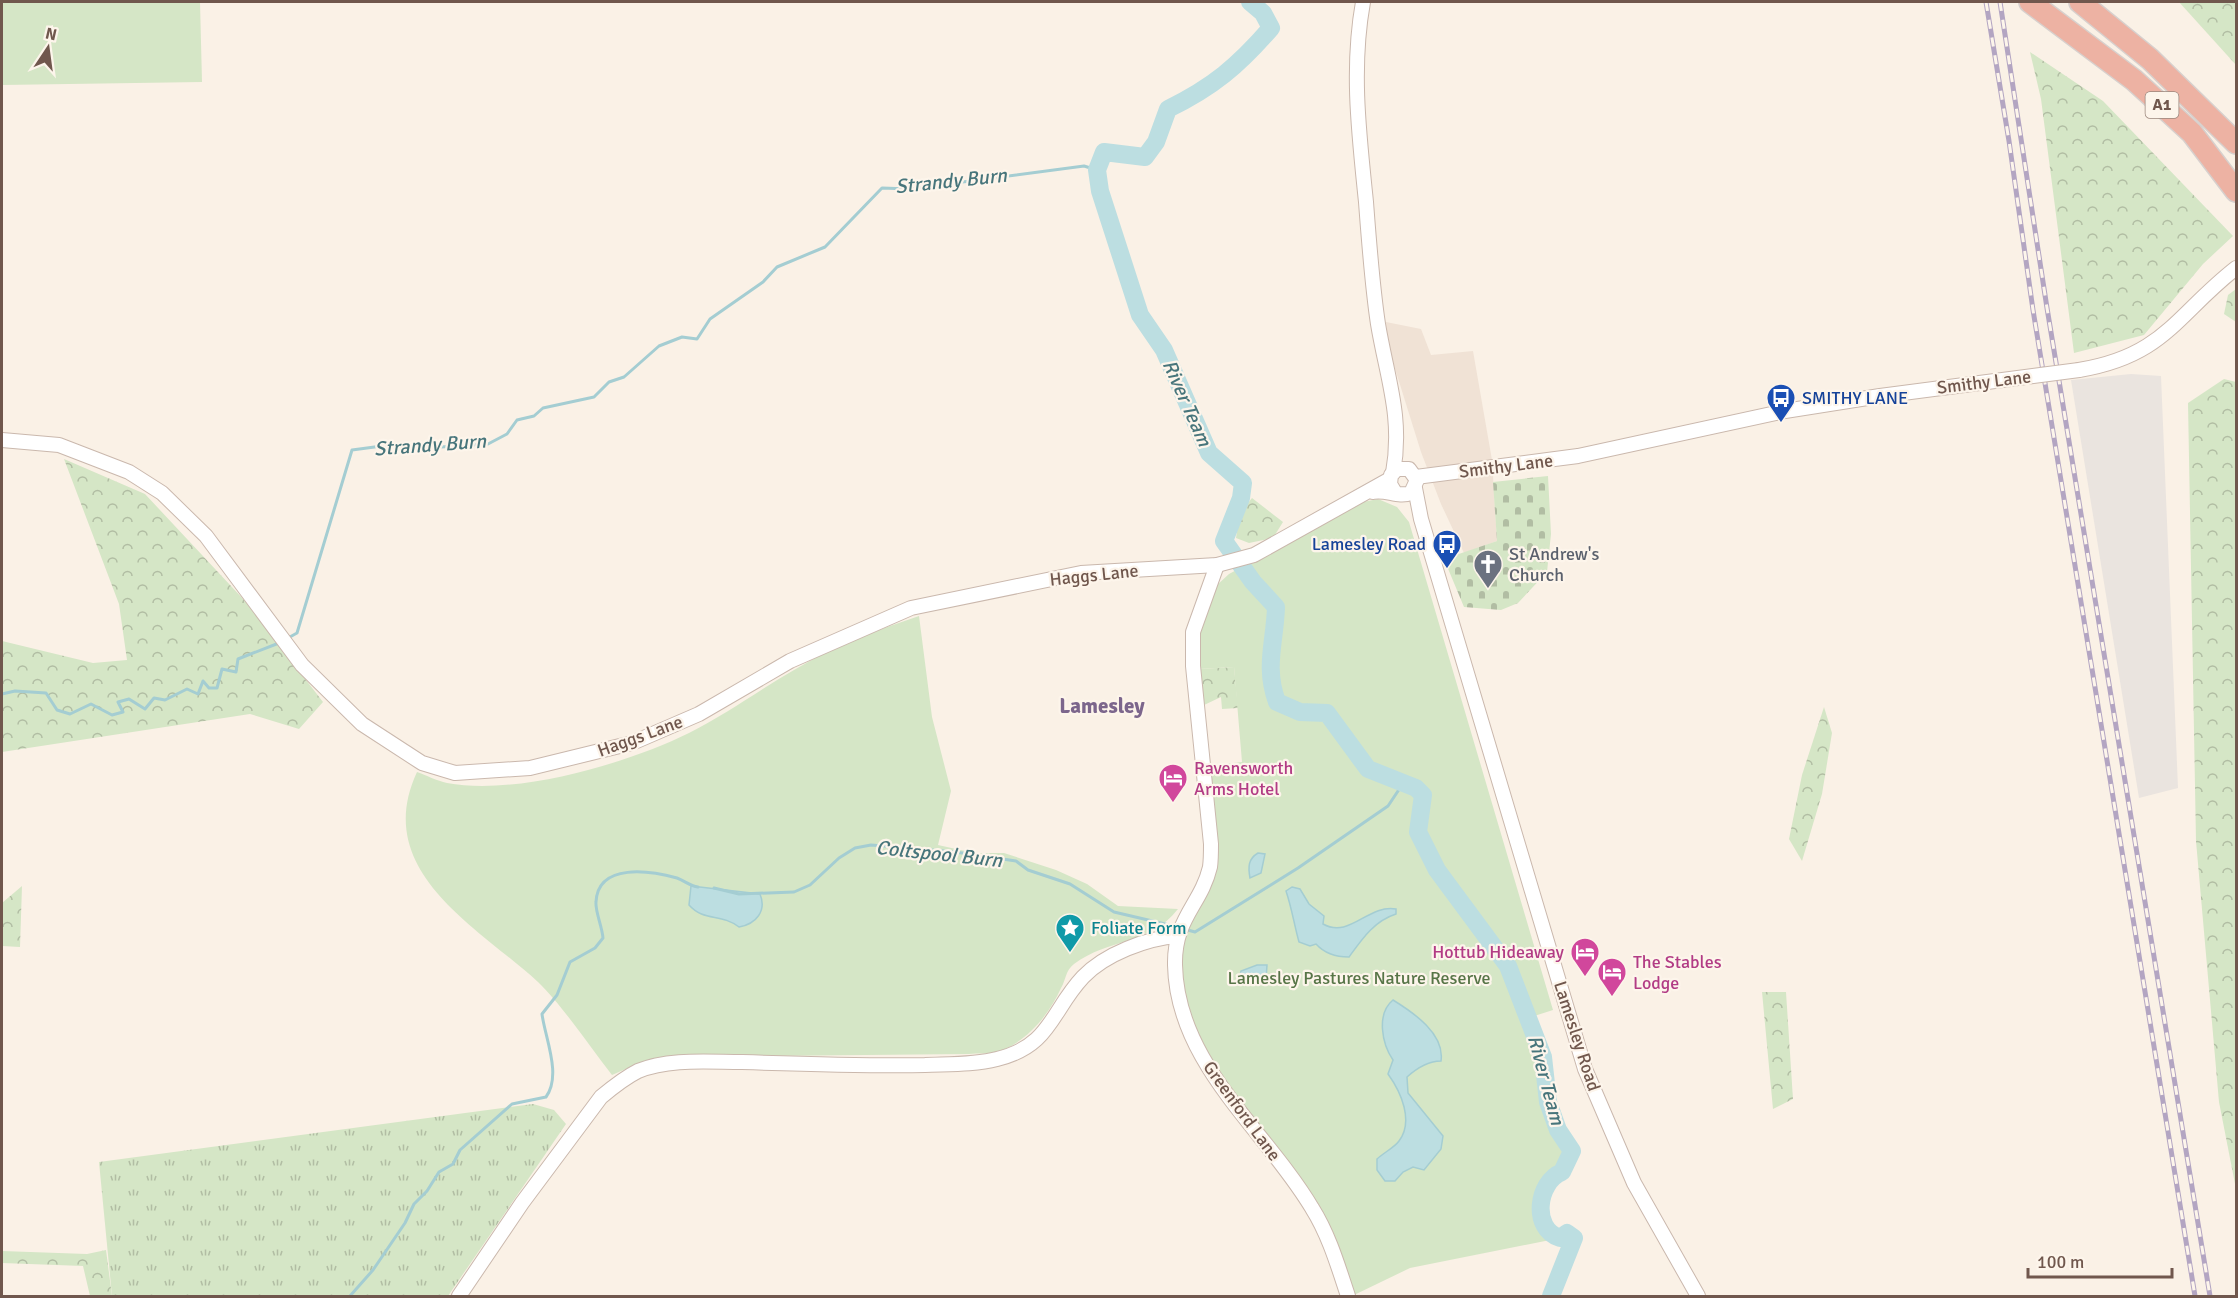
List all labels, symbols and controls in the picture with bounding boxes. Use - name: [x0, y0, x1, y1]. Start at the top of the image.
- north arrow: [18, 18, 78, 78]
- text: N: [43, 23, 59, 45]
- road number: A1: [2146, 92, 2178, 118]
- water label: Strandy Burn: [894, 163, 1009, 199]
- water label: River Team: [1157, 356, 1218, 451]
- street label: Smithy Lane: [1936, 365, 2032, 399]
- bus stop icon: SMITHY LANE: [1765, 382, 1797, 424]
- place label: SMITHY LANE: [1802, 387, 1908, 409]
- water label: Strandy Burn: [373, 429, 488, 461]
- street label: Smithy Lane: [1458, 449, 1554, 483]
- bus stop icon: Lamesley Road: [1431, 528, 1463, 570]
- place label: Lamesley Road: [1312, 533, 1426, 555]
- place label: St Andrew's Church: [1509, 543, 1599, 586]
- church icon: St Andrew's Church: [1472, 548, 1504, 590]
- street label: Haggs Lane: [1048, 559, 1140, 591]
- district label: Lamesley: [1059, 693, 1145, 719]
- street label: Haggs Lane: [594, 710, 686, 762]
- place label: Ravensworth Arms Hotel: [1194, 757, 1293, 800]
- hotel icon: Ravensworth Arms Hotel: [1157, 762, 1189, 804]
- water label: Coltspool Burn: [875, 835, 1004, 873]
- place icon: Foliate Form: [1054, 912, 1086, 954]
- place label: Foliate Form: [1091, 917, 1187, 939]
- hotel icon: Hottub Hideaway: [1569, 936, 1601, 978]
- place label: Hottub Hideaway: [1432, 941, 1565, 963]
- place label: The Stables Lodge: [1633, 951, 1722, 994]
- hotel icon: The Stables Lodge: [1596, 956, 1628, 998]
- park label: Lamesley Pastures Nature Reserve: [1227, 967, 1491, 989]
- street label: Lamesley Road: [1549, 978, 1605, 1094]
- water label: River Team: [1522, 1032, 1570, 1129]
- street label: Greenford Lane: [1198, 1057, 1286, 1165]
- scale bar: [2028, 1241, 2172, 1279]
- text: 100 m: [2037, 1251, 2084, 1273]

